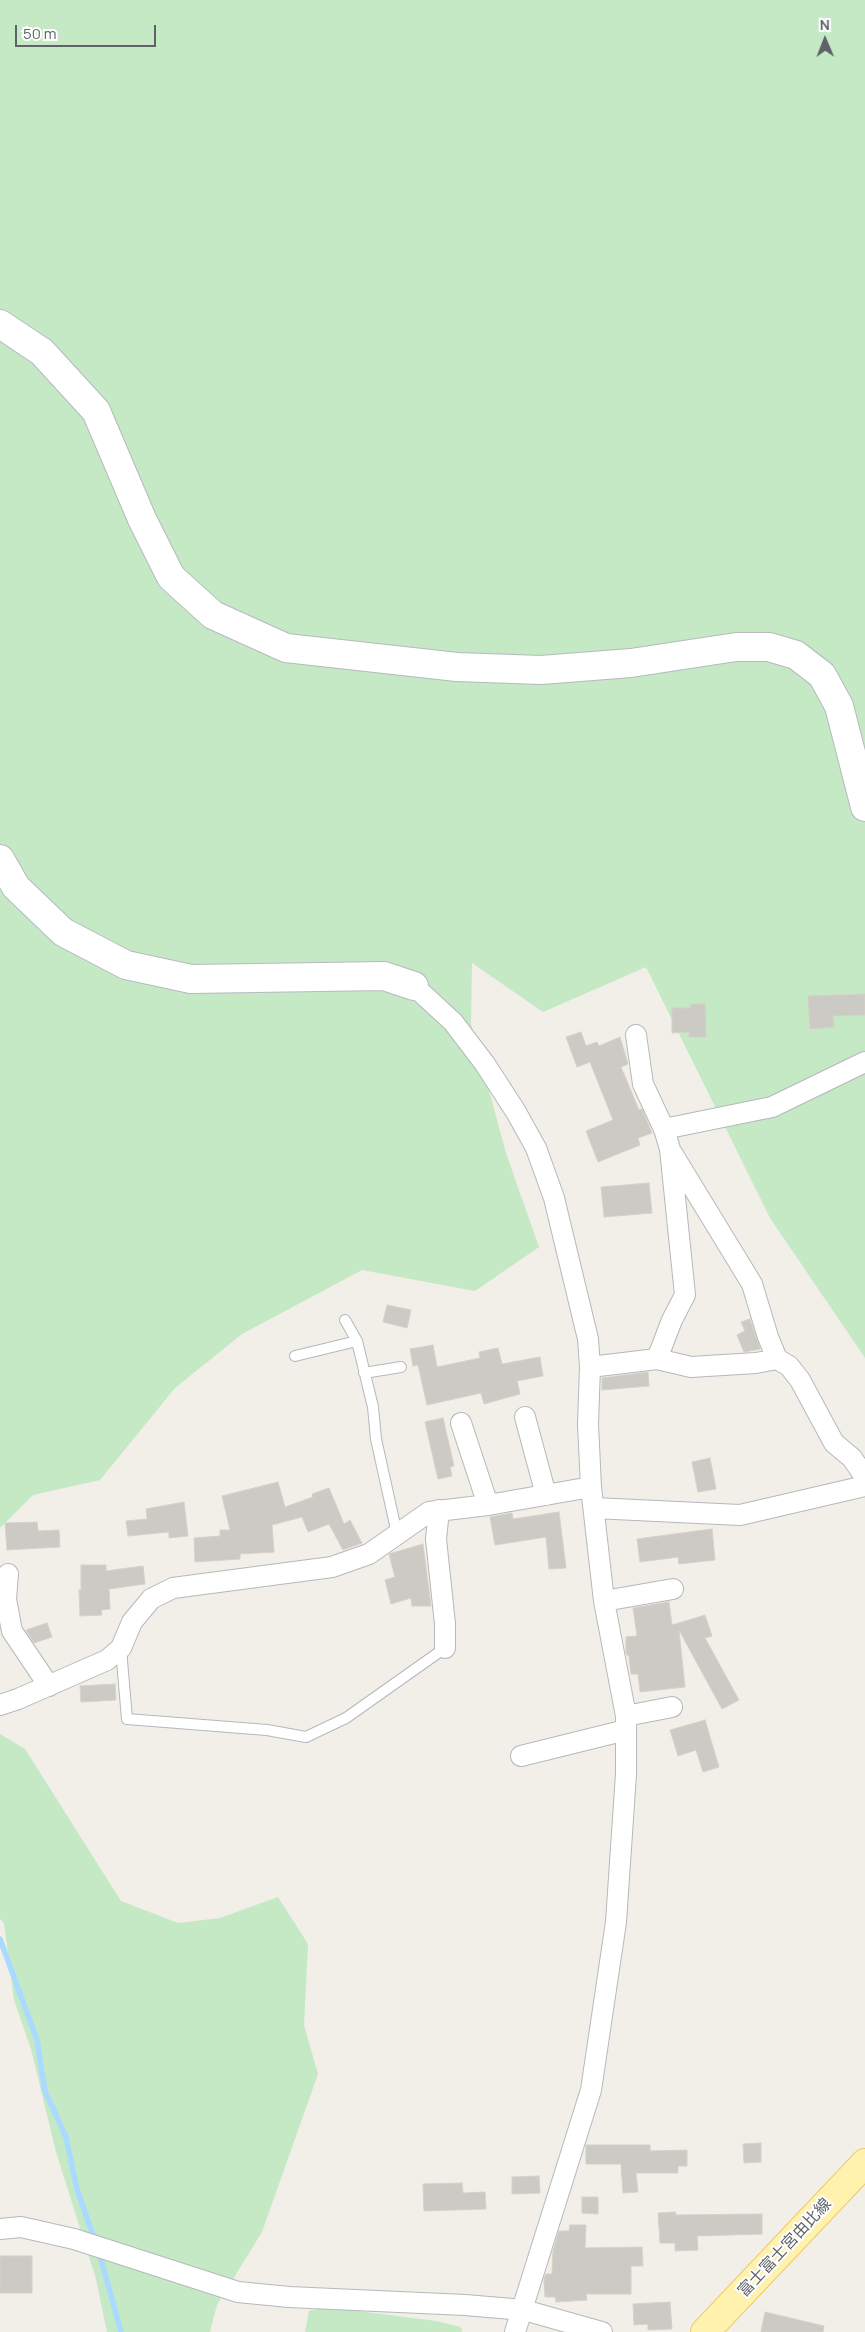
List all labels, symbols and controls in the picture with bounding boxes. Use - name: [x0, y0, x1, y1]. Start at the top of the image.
- scale bar: [18, 15, 159, 47]
- north arrow: [800, 15, 850, 65]
- text: N: [820, 15, 830, 34]
- text: 50 m: [23, 23, 57, 44]
- street label: 富士富士宮由比線: [734, 2195, 836, 2301]

